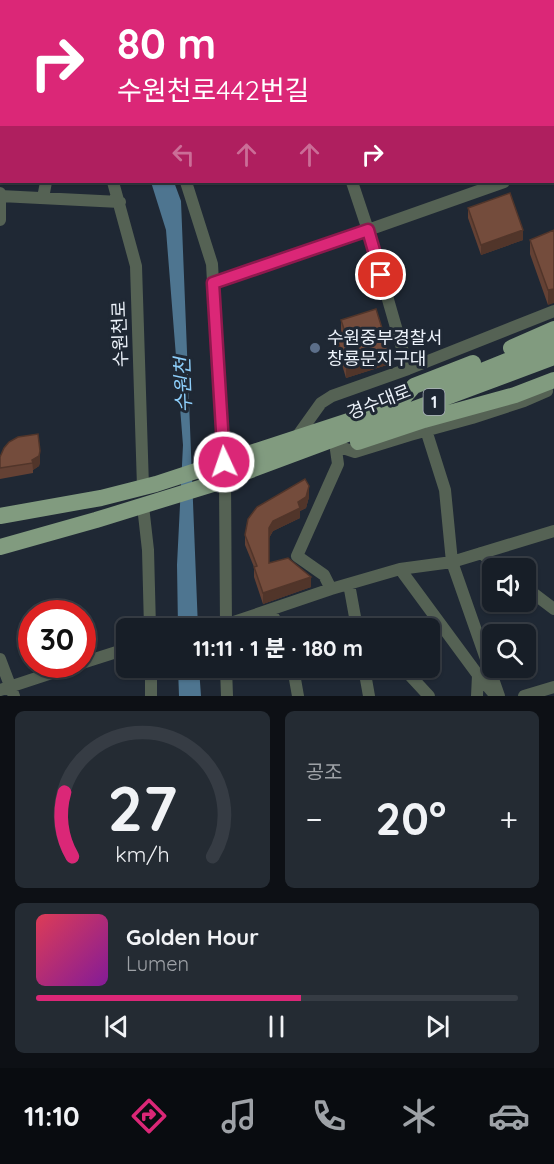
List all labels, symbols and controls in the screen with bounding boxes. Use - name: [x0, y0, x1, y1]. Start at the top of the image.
- text: 80 m: [117, 17, 216, 70]
- icon: right: [18, 24, 96, 102]
- text: 수원천로442번길: [117, 73, 309, 107]
- icon: left: [167, 138, 200, 171]
- icon: ahead: [230, 138, 263, 171]
- icon: ahead: [293, 138, 326, 171]
- icon: right: [356, 138, 389, 171]
- pin: [355, 249, 406, 300]
- icon: arrive: [364, 258, 397, 291]
- street label: 수원천로: [107, 301, 132, 368]
- place label: 수원중부경찰서 창룡문지구대: [327, 326, 443, 370]
- marker: 수원중부경찰서 창룡문지구대: [308, 341, 322, 355]
- water label: 수원천: [169, 354, 196, 413]
- street label: 경수대로: [344, 379, 414, 424]
- road number: 1: [424, 389, 444, 415]
- position arrow: [192, 430, 256, 494]
- map controls: [482, 558, 536, 678]
- button: sound: [482, 558, 536, 612]
- speed limit sign: 30: [18, 600, 96, 678]
- button: search: [482, 624, 536, 678]
- text: 11:11 · 1 분 · 180 m: [193, 634, 363, 662]
- text: 공조: [306, 759, 342, 784]
- text: 27: [107, 769, 177, 847]
- text: 20°: [376, 790, 446, 846]
- text: −: [306, 798, 323, 839]
- text: +: [499, 798, 518, 839]
- text: km/h: [115, 841, 169, 867]
- text: Golden Hour: [126, 923, 259, 951]
- text: Lumen: [126, 951, 189, 976]
- icon: previous: [100, 1010, 133, 1043]
- icon: pause: [260, 1010, 293, 1043]
- icon: next: [421, 1010, 454, 1043]
- icon: directions: [128, 1095, 170, 1137]
- icon: music: [218, 1095, 260, 1137]
- icon: phone: [308, 1095, 350, 1137]
- icon: climate: [398, 1095, 440, 1137]
- icon: car: [488, 1095, 530, 1137]
- text: 11:10: [24, 1099, 80, 1133]

